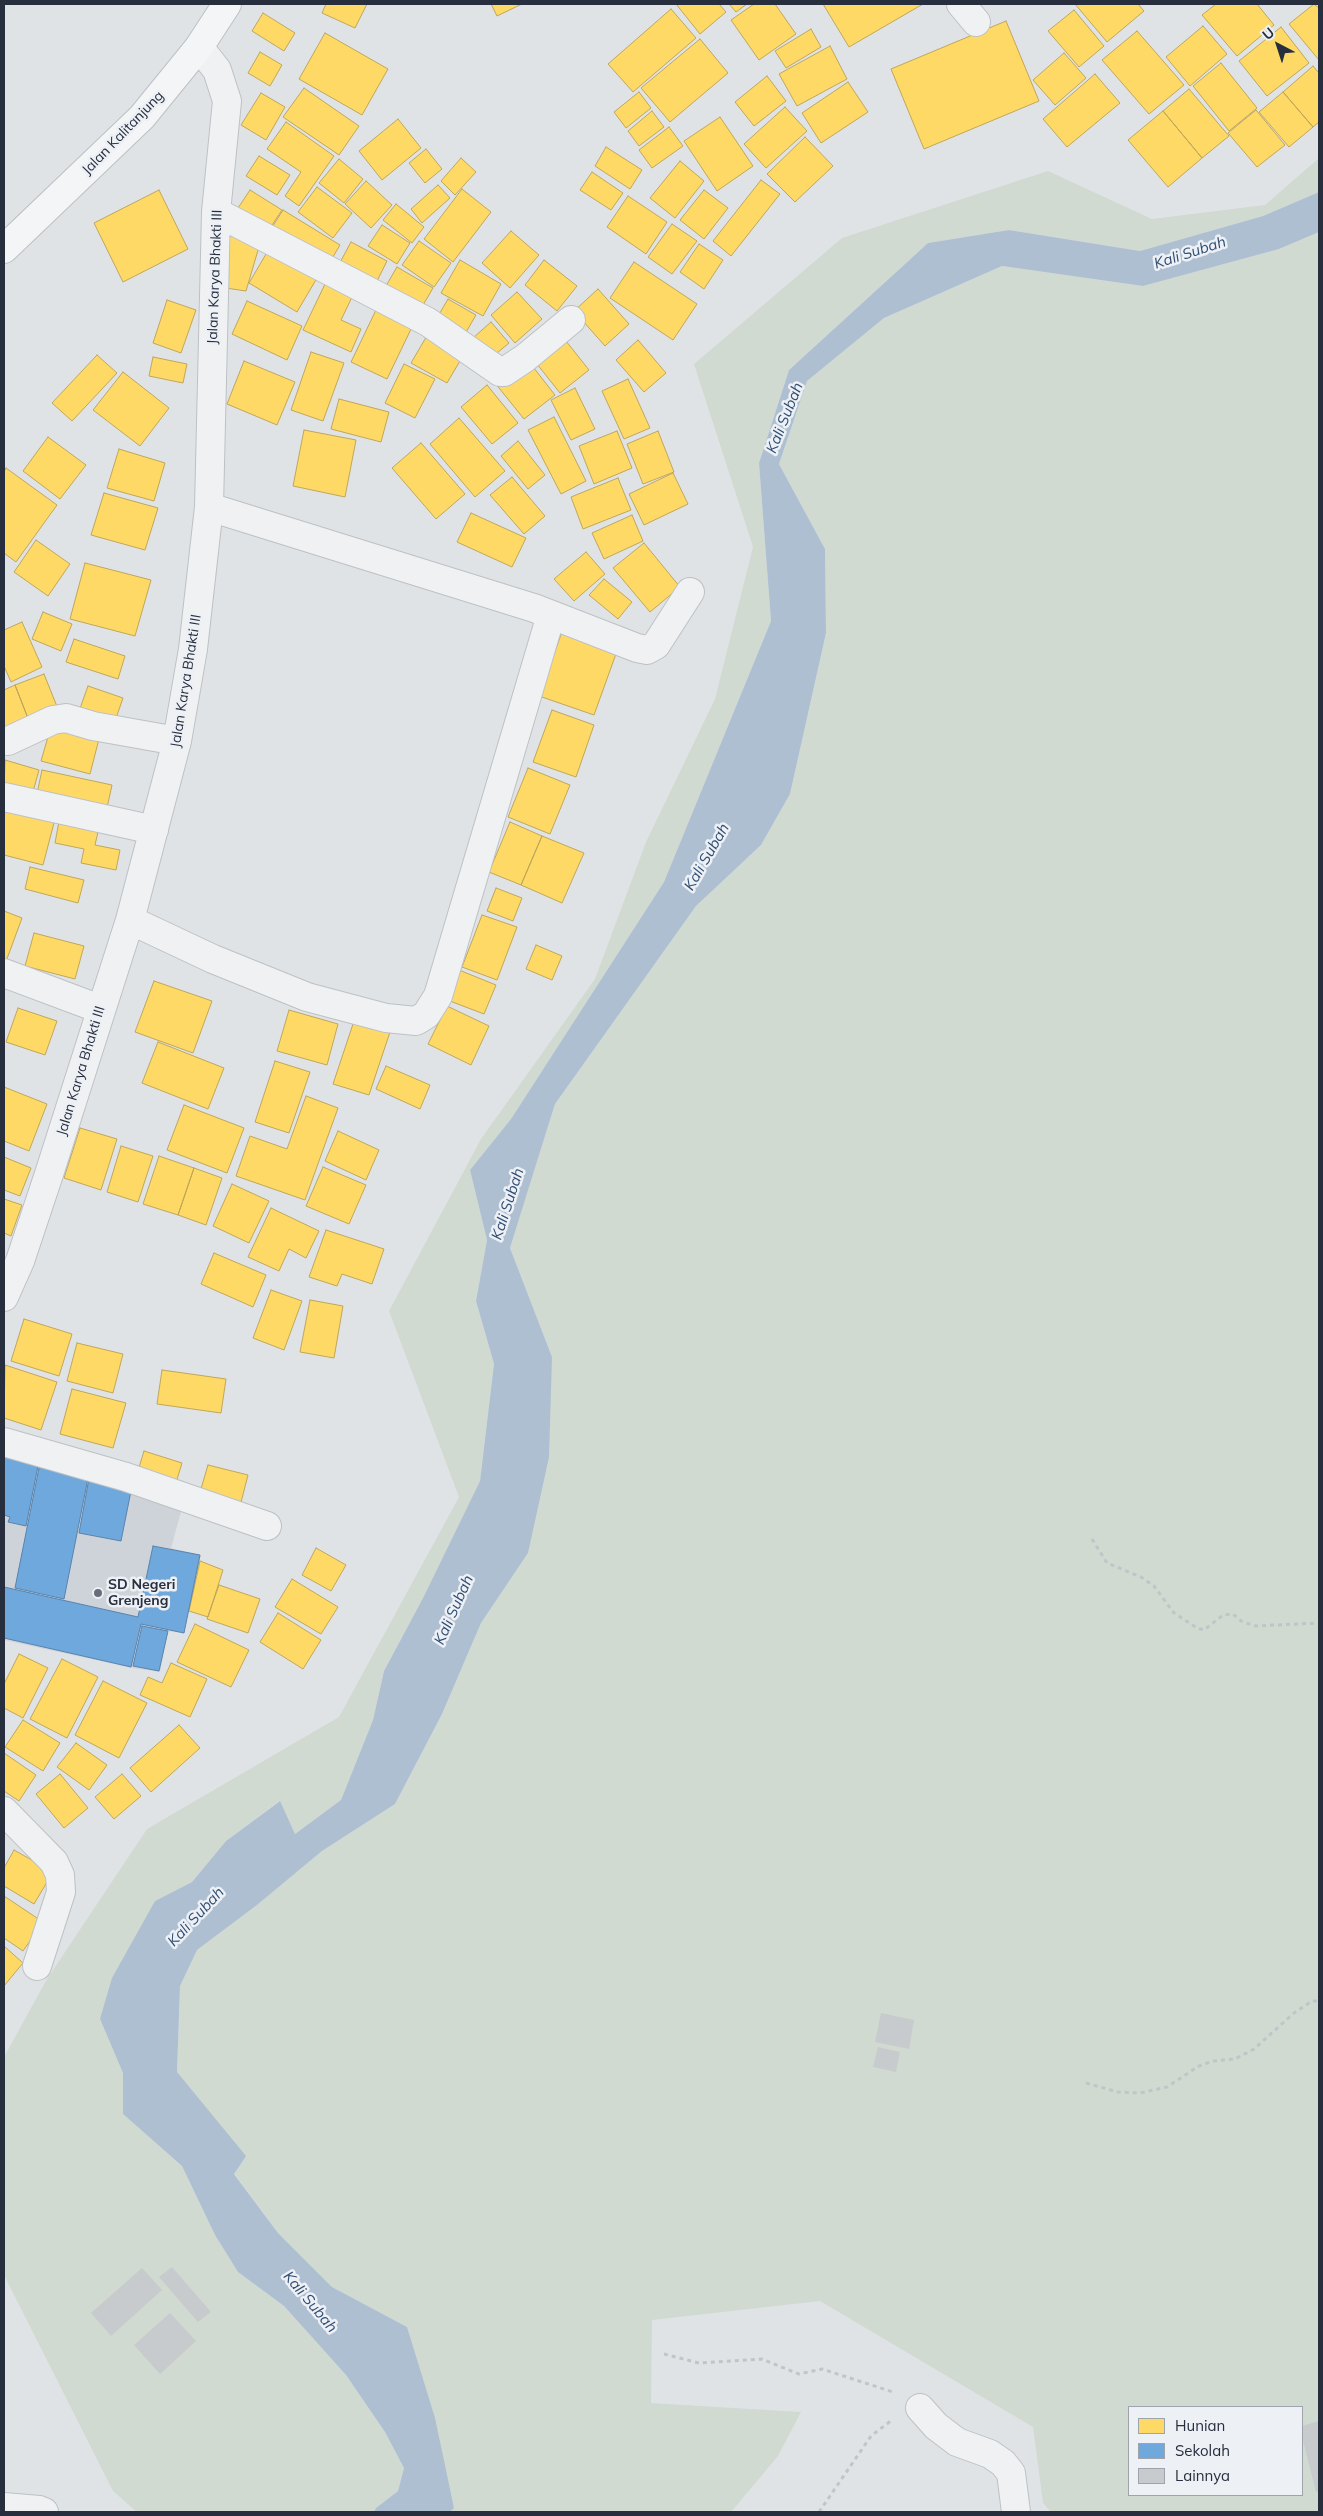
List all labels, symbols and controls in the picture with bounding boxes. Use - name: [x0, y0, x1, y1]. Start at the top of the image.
- north arrow: [1253, 20, 1303, 70]
- text: U: [1259, 23, 1278, 44]
- street label: Jalan Kalitanjung: [79, 88, 167, 178]
- street label: Jalan Karya Bhakti III: [204, 209, 226, 345]
- water label: Kali Subah: [1152, 233, 1228, 273]
- water label: Kali Subah: [763, 380, 807, 456]
- street label: Jalan Karya Bhakti III: [167, 613, 205, 749]
- water label: Kali Subah: [681, 820, 733, 894]
- street label: Jalan Karya Bhakti III: [53, 1004, 109, 1138]
- water label: Kali Subah: [488, 1166, 528, 1242]
- water label: Kali Subah: [431, 1572, 477, 1648]
- place label: SD Negeri Grenjeng: [108, 1577, 175, 1610]
- marker: SD Negeri Grenjeng: [92, 1587, 104, 1599]
- water label: Kali Subah: [164, 1884, 228, 1950]
- water label: Kali Subah: [279, 2268, 341, 2336]
- legend: [1128, 2406, 1303, 2496]
- text: Hunian: [1175, 2416, 1225, 2435]
- text: Sekolah: [1175, 2441, 1230, 2460]
- text: Lainnya: [1175, 2466, 1230, 2485]

